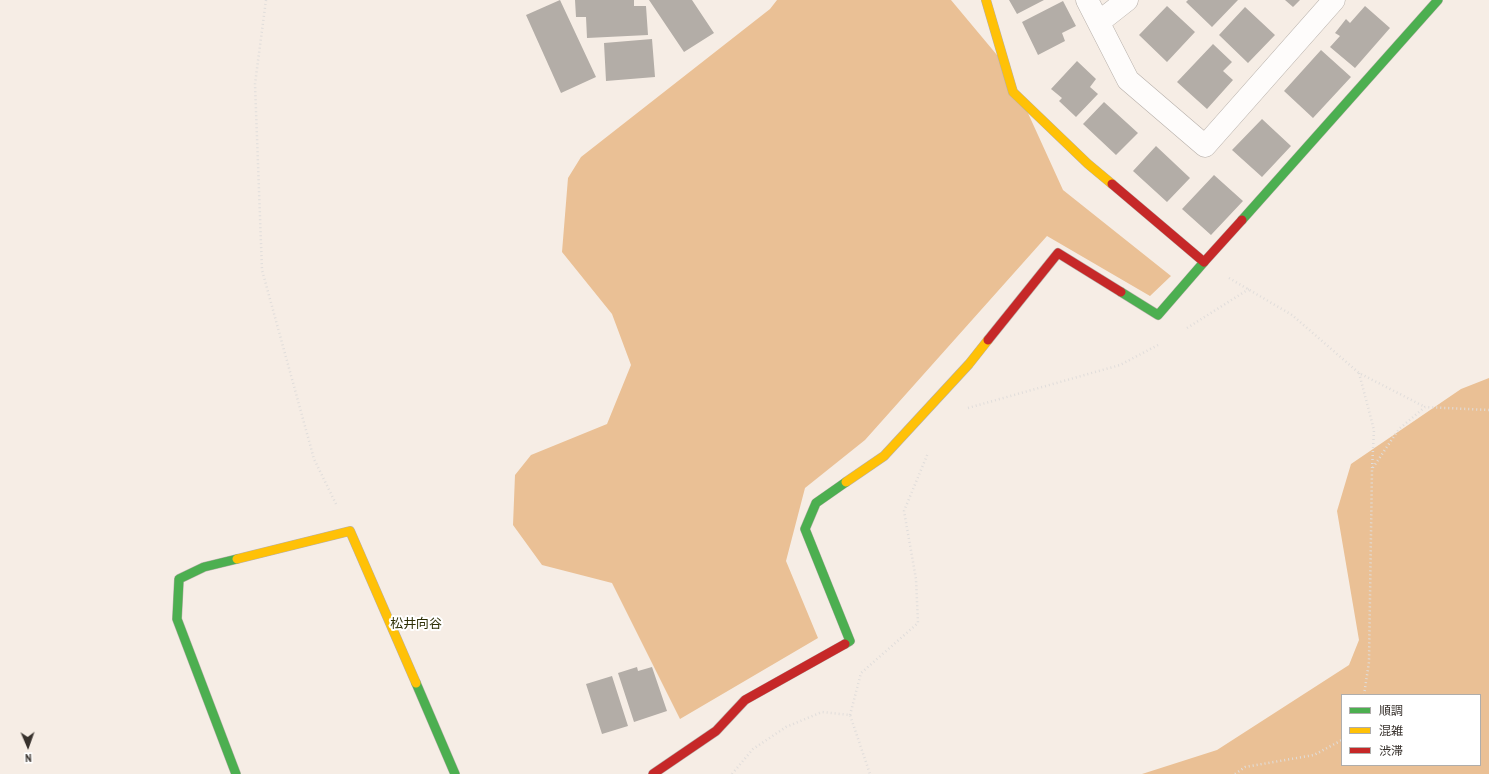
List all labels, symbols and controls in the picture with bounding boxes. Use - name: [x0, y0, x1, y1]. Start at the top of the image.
- district label: 松井向谷: [390, 617, 442, 633]
- legend: [1341, 694, 1481, 766]
- text: 順調: [1379, 703, 1403, 719]
- text: 混雑: [1379, 723, 1403, 739]
- north arrow: [8, 726, 48, 766]
- text: 渋滞: [1379, 743, 1403, 759]
- text: N: [25, 751, 32, 765]

